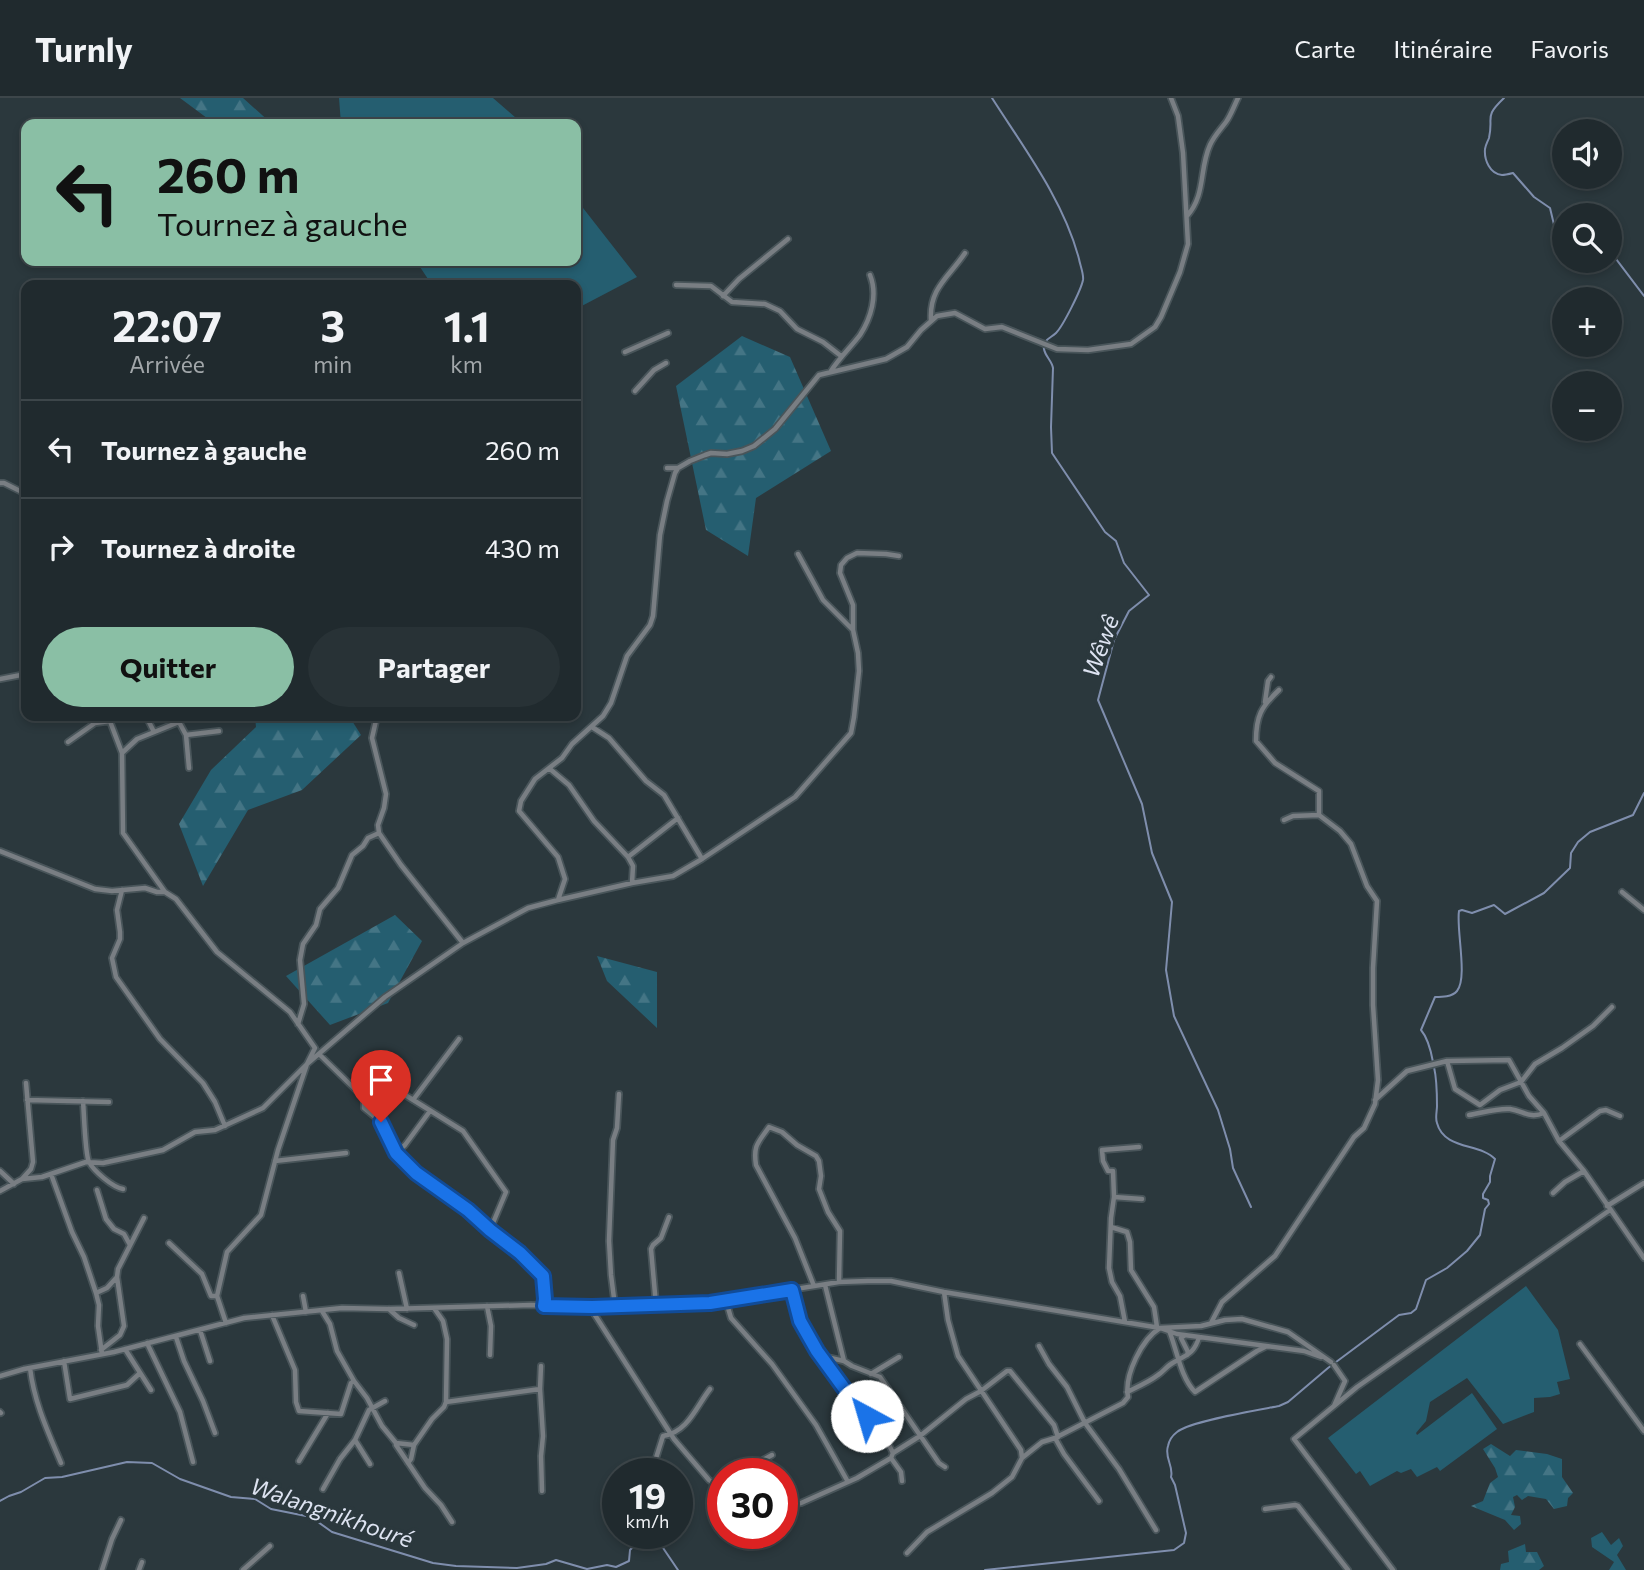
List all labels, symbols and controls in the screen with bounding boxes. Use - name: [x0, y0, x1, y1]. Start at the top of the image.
- text: Turnly: [35, 28, 133, 69]
- text: Carte: [1295, 34, 1356, 63]
- text: Itinéraire: [1394, 34, 1493, 63]
- text: Favoris: [1531, 34, 1609, 63]
- map controls: [1552, 119, 1622, 441]
- button: sound: [1552, 119, 1622, 189]
- text: 260 m: [157, 143, 299, 203]
- icon: left: [42, 147, 133, 238]
- text: Tournez à gauche: [157, 203, 408, 243]
- button: search: [1552, 203, 1622, 273]
- button: +: [1552, 287, 1622, 357]
- text: 22:07: [112, 299, 222, 351]
- text: 3: [320, 299, 345, 351]
- text: 1.1: [444, 299, 490, 351]
- text: Arrivée: [129, 350, 205, 378]
- text: min: [313, 350, 352, 378]
- text: km: [450, 350, 483, 378]
- button: −: [1552, 371, 1622, 441]
- icon: left: [42, 430, 80, 468]
- text: Tournez à gauche: [101, 434, 307, 465]
- text: 260 m: [485, 434, 560, 465]
- icon: right: [42, 528, 80, 566]
- text: Tournez à droite: [101, 532, 296, 563]
- text: 430 m: [485, 532, 560, 563]
- water label: Wêwê: [1076, 610, 1124, 681]
- button: Quitter: [42, 627, 294, 707]
- button: Partager: [308, 627, 560, 707]
- pin: [351, 1050, 411, 1122]
- icon: arrive: [362, 1061, 400, 1099]
- position arrow: [830, 1379, 904, 1453]
- speed limit sign: 30: [707, 1458, 798, 1549]
- water label: Walangnikhouré: [247, 1471, 418, 1553]
- text: 19: [629, 1473, 666, 1516]
- text: km/h: [626, 1510, 669, 1532]

